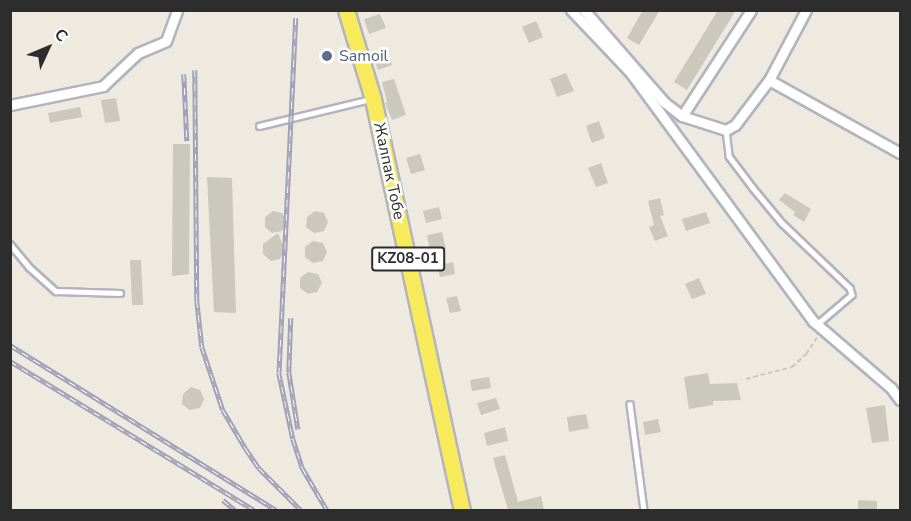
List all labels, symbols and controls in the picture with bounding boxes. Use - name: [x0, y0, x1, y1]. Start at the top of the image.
- north arrow: [18, 18, 78, 78]
- text: С: [49, 24, 73, 47]
- place label: Samoil: [339, 46, 388, 66]
- marker: Samoil: [320, 49, 334, 63]
- street label: Жалпак Тобе: [369, 121, 409, 221]
- road number: KZ08-01: [370, 247, 446, 271]

